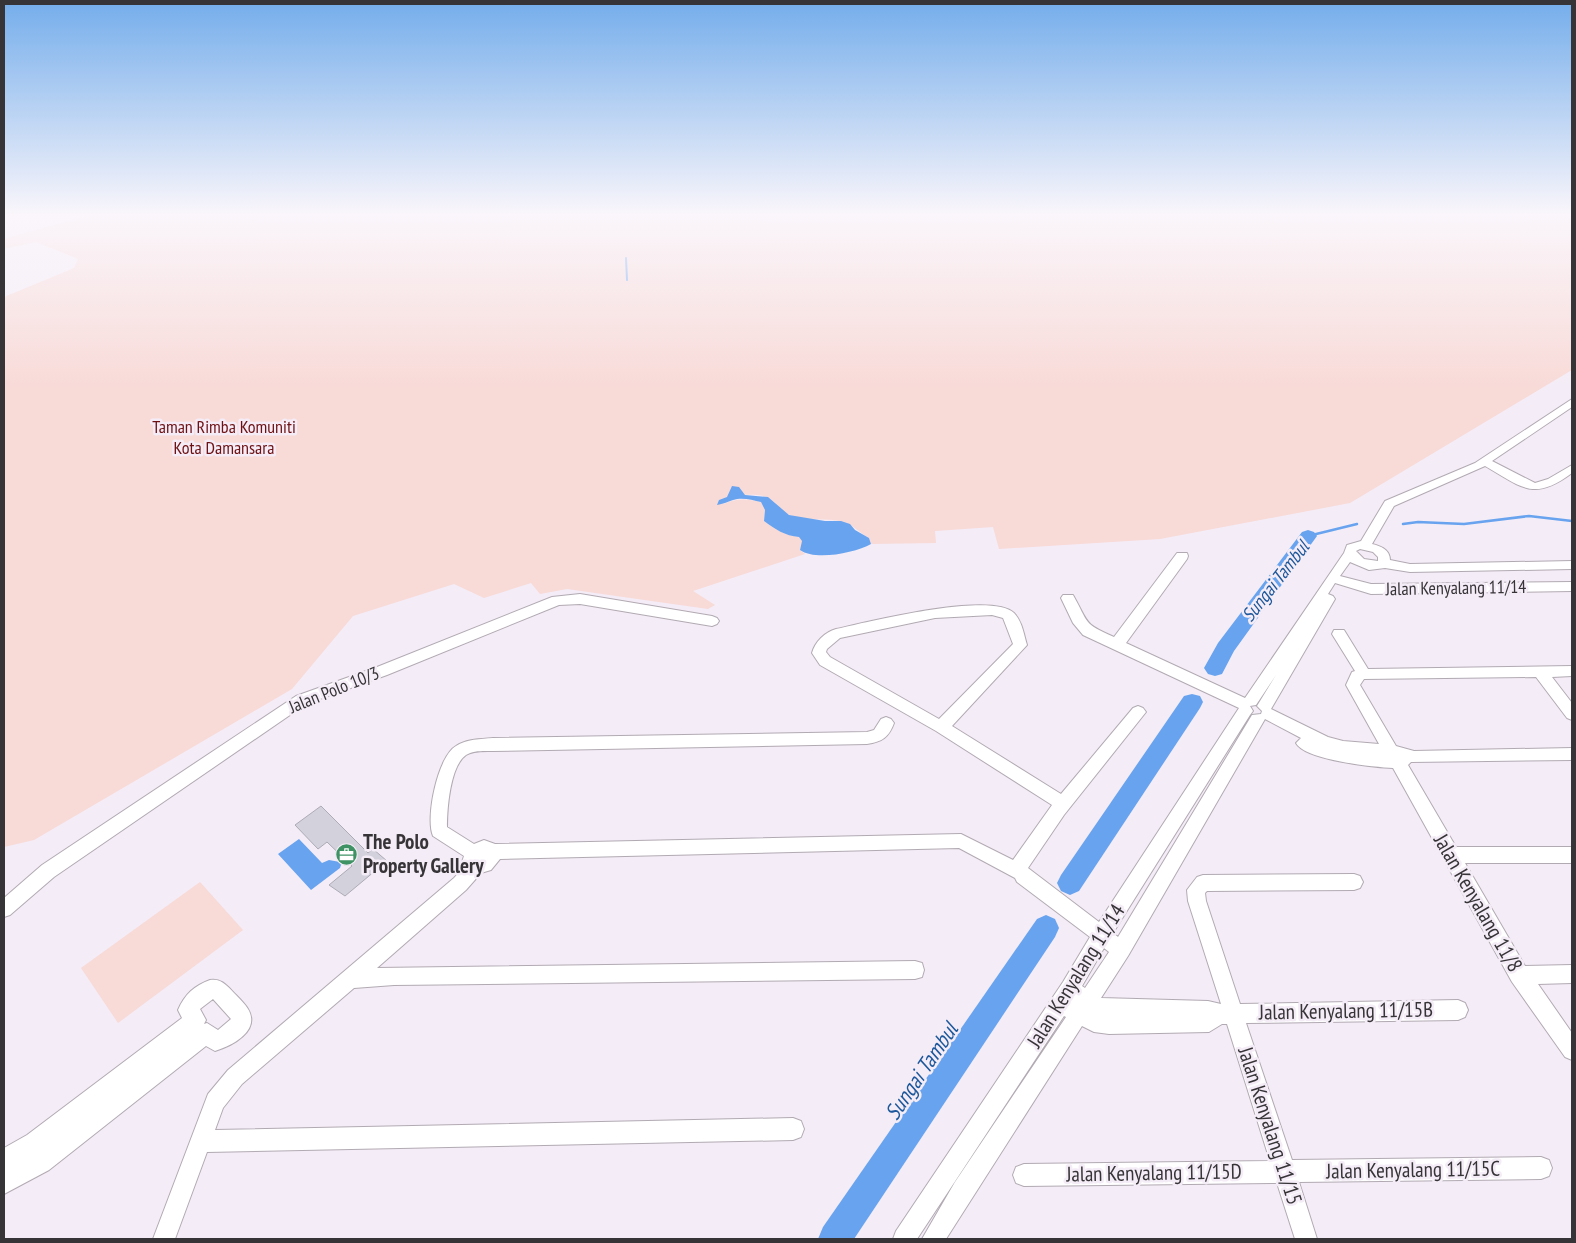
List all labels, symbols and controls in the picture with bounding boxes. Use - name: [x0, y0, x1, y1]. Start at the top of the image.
- park label: Taman Rimba Komuniti Kota Damansara: [152, 415, 296, 459]
- water label: Sungai Tambul: [1236, 535, 1315, 626]
- street label: Jalan Kenyalang 11/14: [1384, 575, 1527, 600]
- street label: Jalan Polo 10/3: [284, 661, 382, 718]
- place label: The Polo Property Gallery: [363, 828, 484, 879]
- street label: Jalan Kenyalang 11/8: [1428, 828, 1529, 977]
- office icon: The Polo Property Gallery: [335, 842, 359, 866]
- street label: Jalan Kenyalang 11/14: [1020, 899, 1131, 1053]
- street label: Jalan Kenyalang 11/15B: [1258, 995, 1433, 1026]
- water label: Sungai Tambul: [878, 1016, 965, 1125]
- street label: Jalan Kenyalang 11/15: [1232, 1043, 1309, 1208]
- street label: Jalan Kenyalang 11/15C: [1325, 1154, 1500, 1185]
- street label: Jalan Kenyalang 11/15D: [1065, 1157, 1242, 1188]

